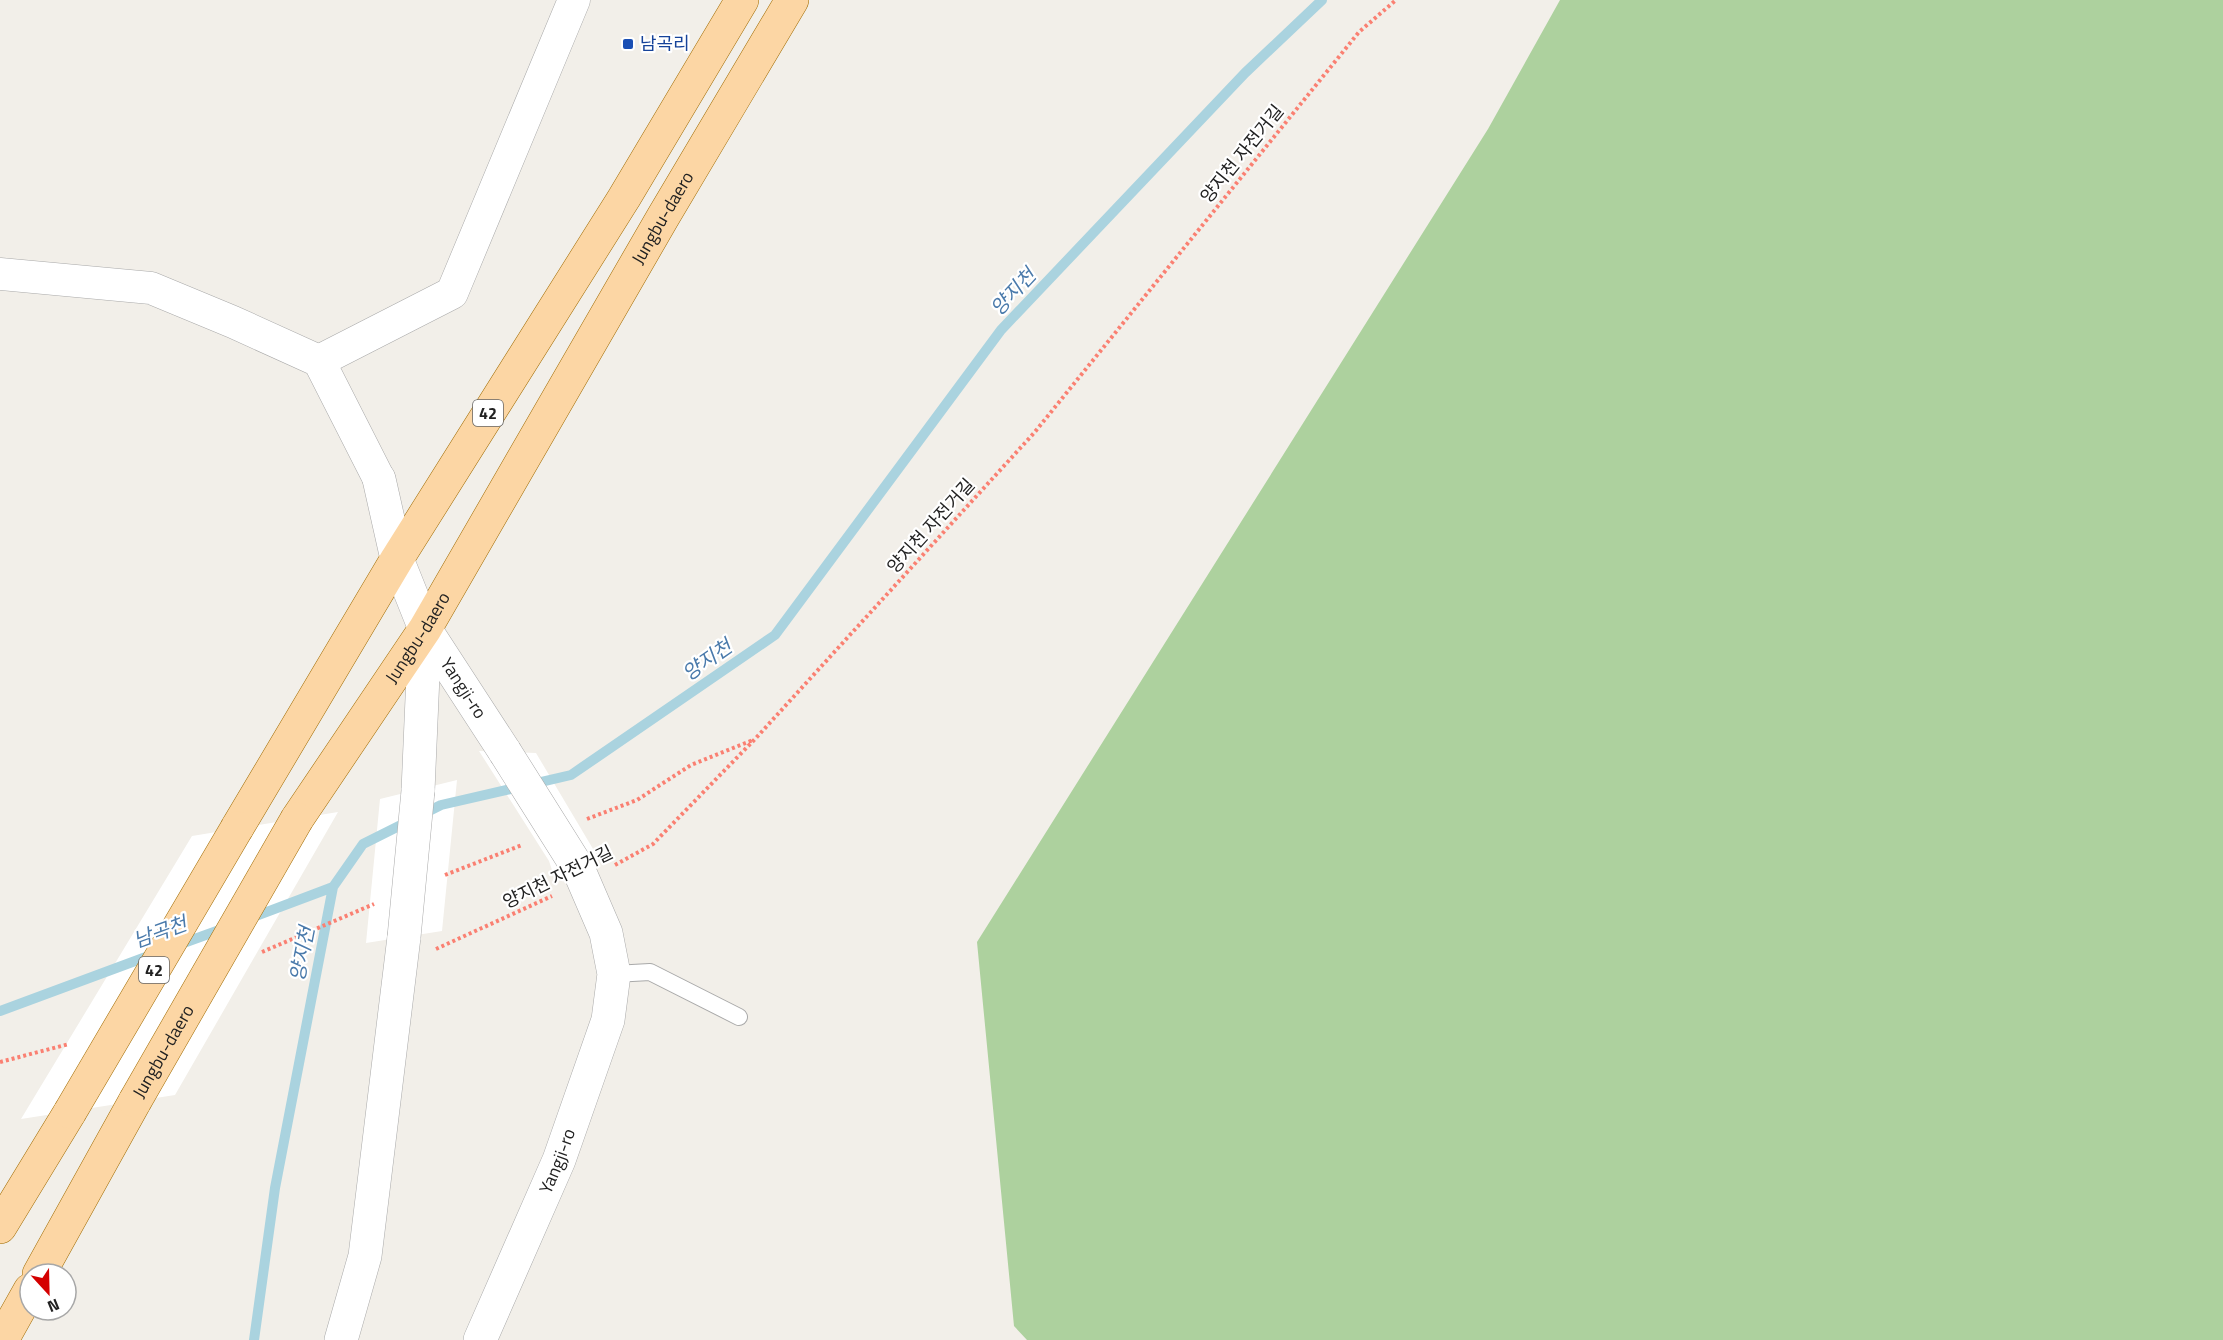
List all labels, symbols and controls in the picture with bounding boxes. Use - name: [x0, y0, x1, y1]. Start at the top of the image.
- place label: 남곡리: [640, 30, 690, 57]
- marker: 남곡리: [621, 37, 635, 51]
- street label: 양지천 자전거길: [1193, 99, 1290, 209]
- street label: Jungbu-daero: [624, 166, 700, 269]
- water label: 양지천: [982, 259, 1045, 322]
- road number: 42: [473, 400, 503, 426]
- street label: 양지천 자전거길: [880, 472, 981, 579]
- street label: Jungbu-daero: [378, 587, 457, 689]
- water label: 양지천: [675, 630, 740, 688]
- street label: Yangji-ro: [434, 652, 494, 724]
- street label: 양지천 자전거길: [498, 838, 618, 915]
- water label: 남곡천: [129, 907, 194, 956]
- water label: 양지천: [281, 921, 322, 984]
- road number: 42: [139, 957, 169, 983]
- street label: Jungbu-daero: [125, 1000, 201, 1103]
- street label: Yangji-ro: [532, 1125, 582, 1198]
- north arrow: [18, 1262, 78, 1322]
- text: N: [44, 1293, 63, 1319]

